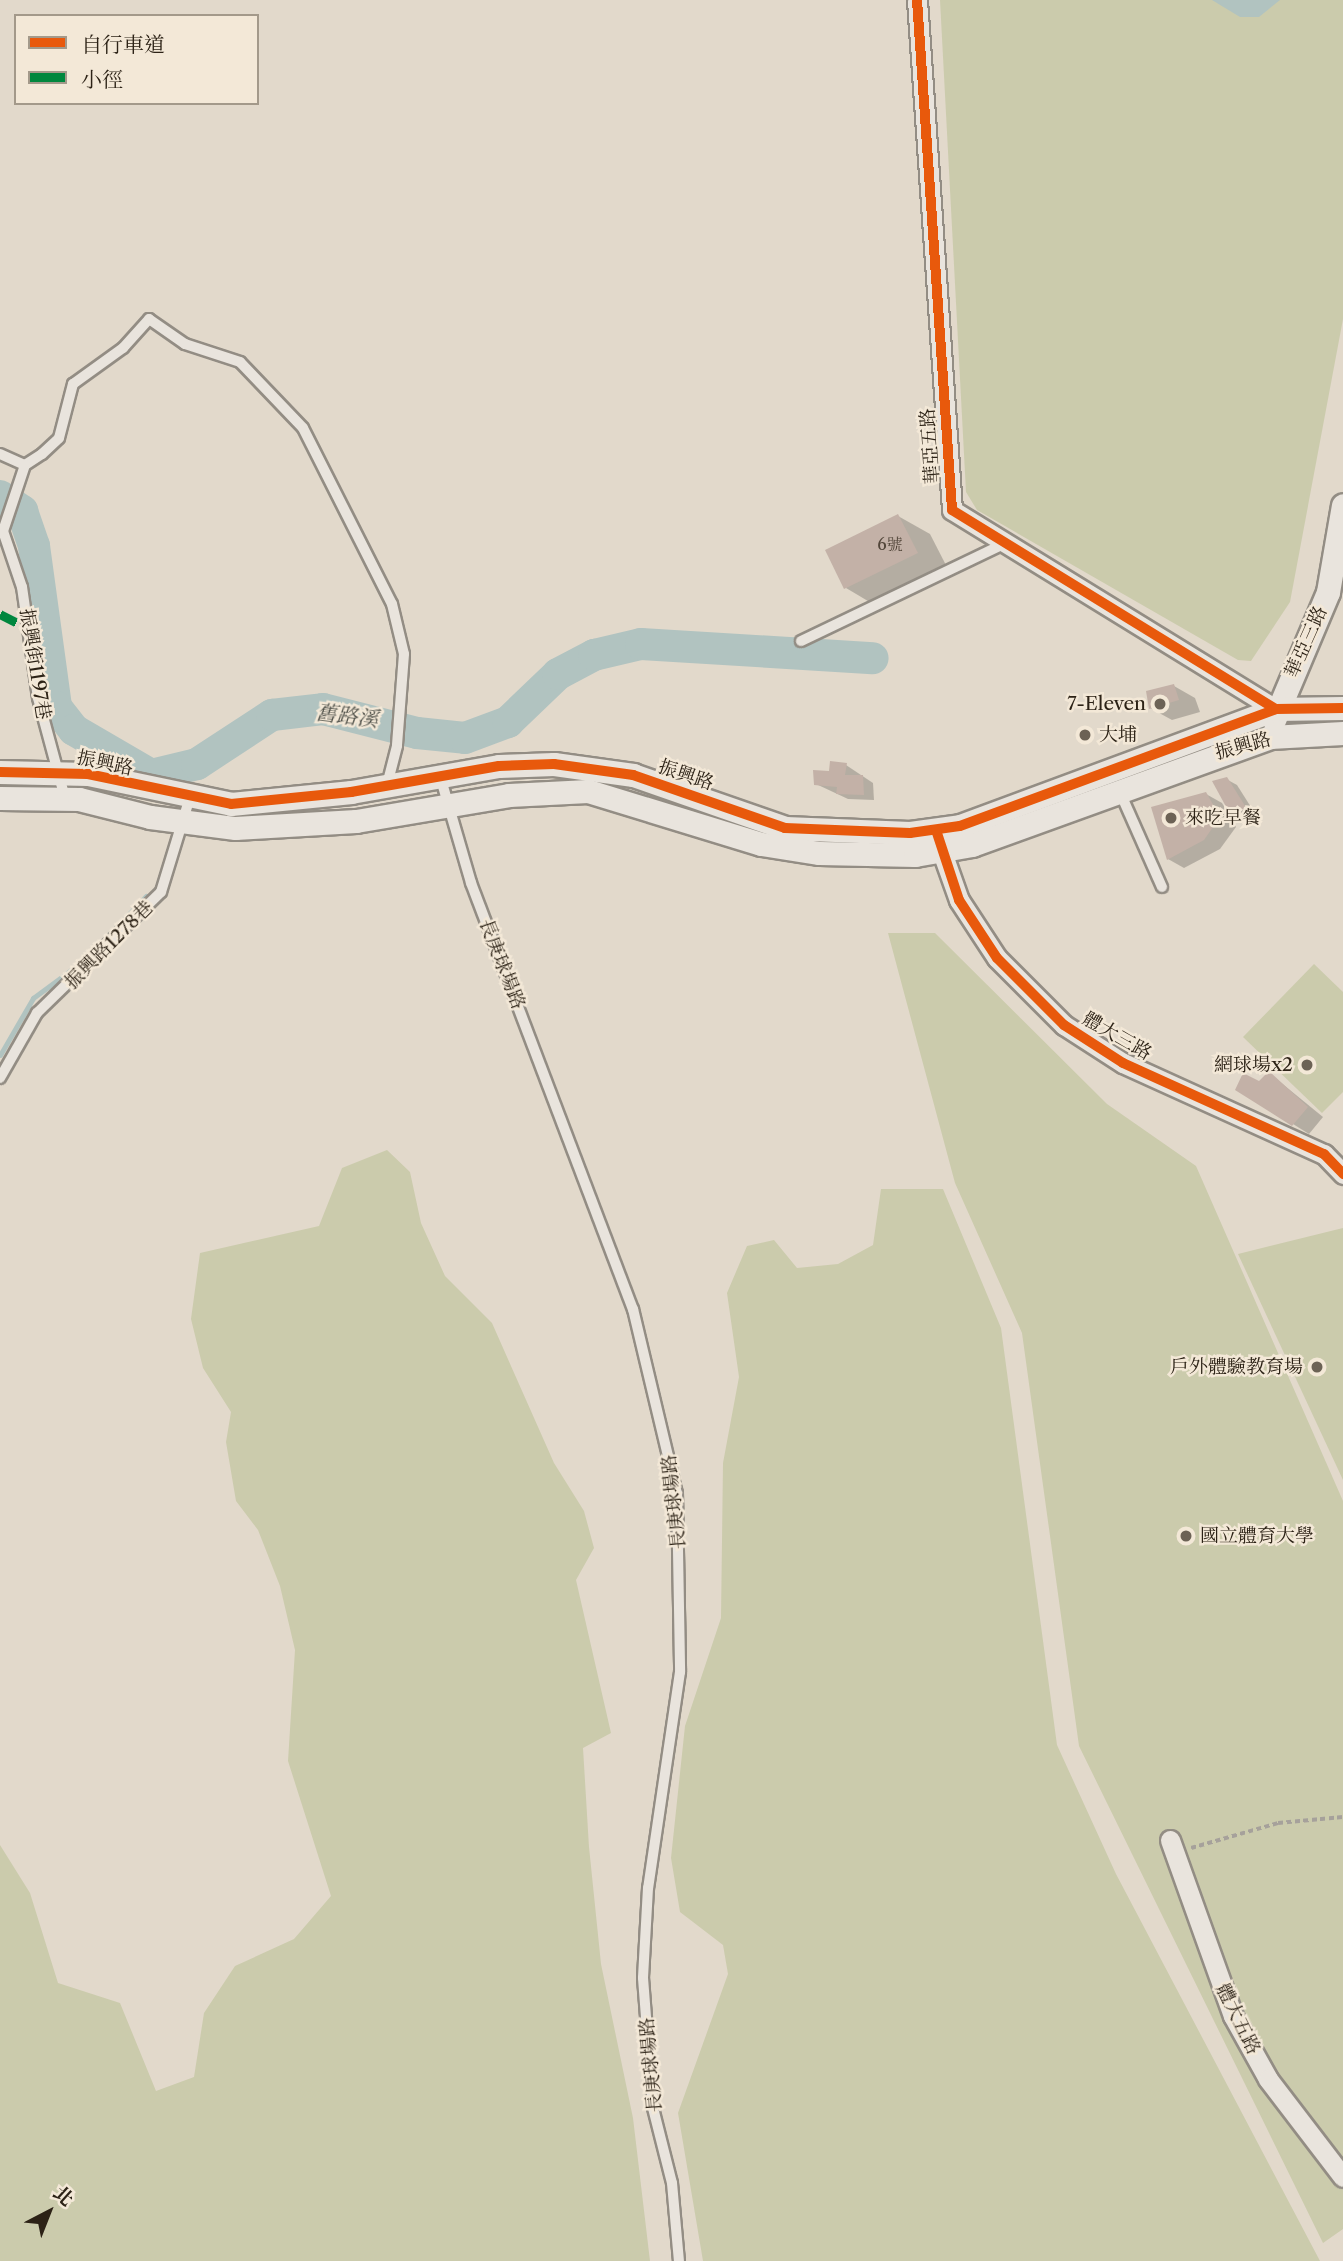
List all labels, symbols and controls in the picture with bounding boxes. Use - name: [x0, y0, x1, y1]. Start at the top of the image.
- legend: [14, 14, 259, 105]
- text: 自行車道: [81, 32, 165, 57]
- text: 小徑: [81, 67, 123, 92]
- street label: 華亞五路: [916, 407, 944, 485]
- house number: 6號: [877, 534, 903, 554]
- street label: 華亞三路: [1280, 603, 1332, 681]
- street label: 振興街1197巷: [15, 607, 55, 721]
- place label: 7-Eleven: [1067, 693, 1146, 715]
- marker: 7-Eleven: [1152, 696, 1168, 712]
- water label: 舊路溪: [314, 700, 380, 732]
- place label: 大埔: [1099, 724, 1137, 746]
- marker: 大埔: [1077, 727, 1093, 743]
- street label: 振興路: [1213, 728, 1273, 764]
- street label: 振興路: [75, 746, 135, 780]
- street label: 振興路: [655, 755, 717, 795]
- place label: 來吃早餐: [1185, 807, 1261, 829]
- marker: 來吃早餐: [1163, 810, 1179, 826]
- street label: 振興路1278巷: [60, 896, 158, 994]
- street label: 長庚球場路: [474, 916, 530, 1012]
- street label: 體大三路: [1078, 1007, 1156, 1065]
- place label: 網球場x2: [1214, 1054, 1293, 1076]
- marker: 網球場x2: [1299, 1057, 1315, 1073]
- place label: 戶外體驗教育場: [1170, 1356, 1303, 1378]
- marker: 戶外體驗教育場: [1309, 1359, 1325, 1375]
- street label: 長庚球場路: [658, 1454, 690, 1550]
- place label: 國立體育大學: [1200, 1525, 1314, 1547]
- marker: 國立體育大學: [1178, 1528, 1194, 1544]
- street label: 體大五路: [1211, 1980, 1265, 2058]
- street label: 長庚球場路: [636, 2017, 666, 2113]
- north arrow: [14, 2177, 84, 2247]
- text: 北: [49, 2181, 78, 2211]

